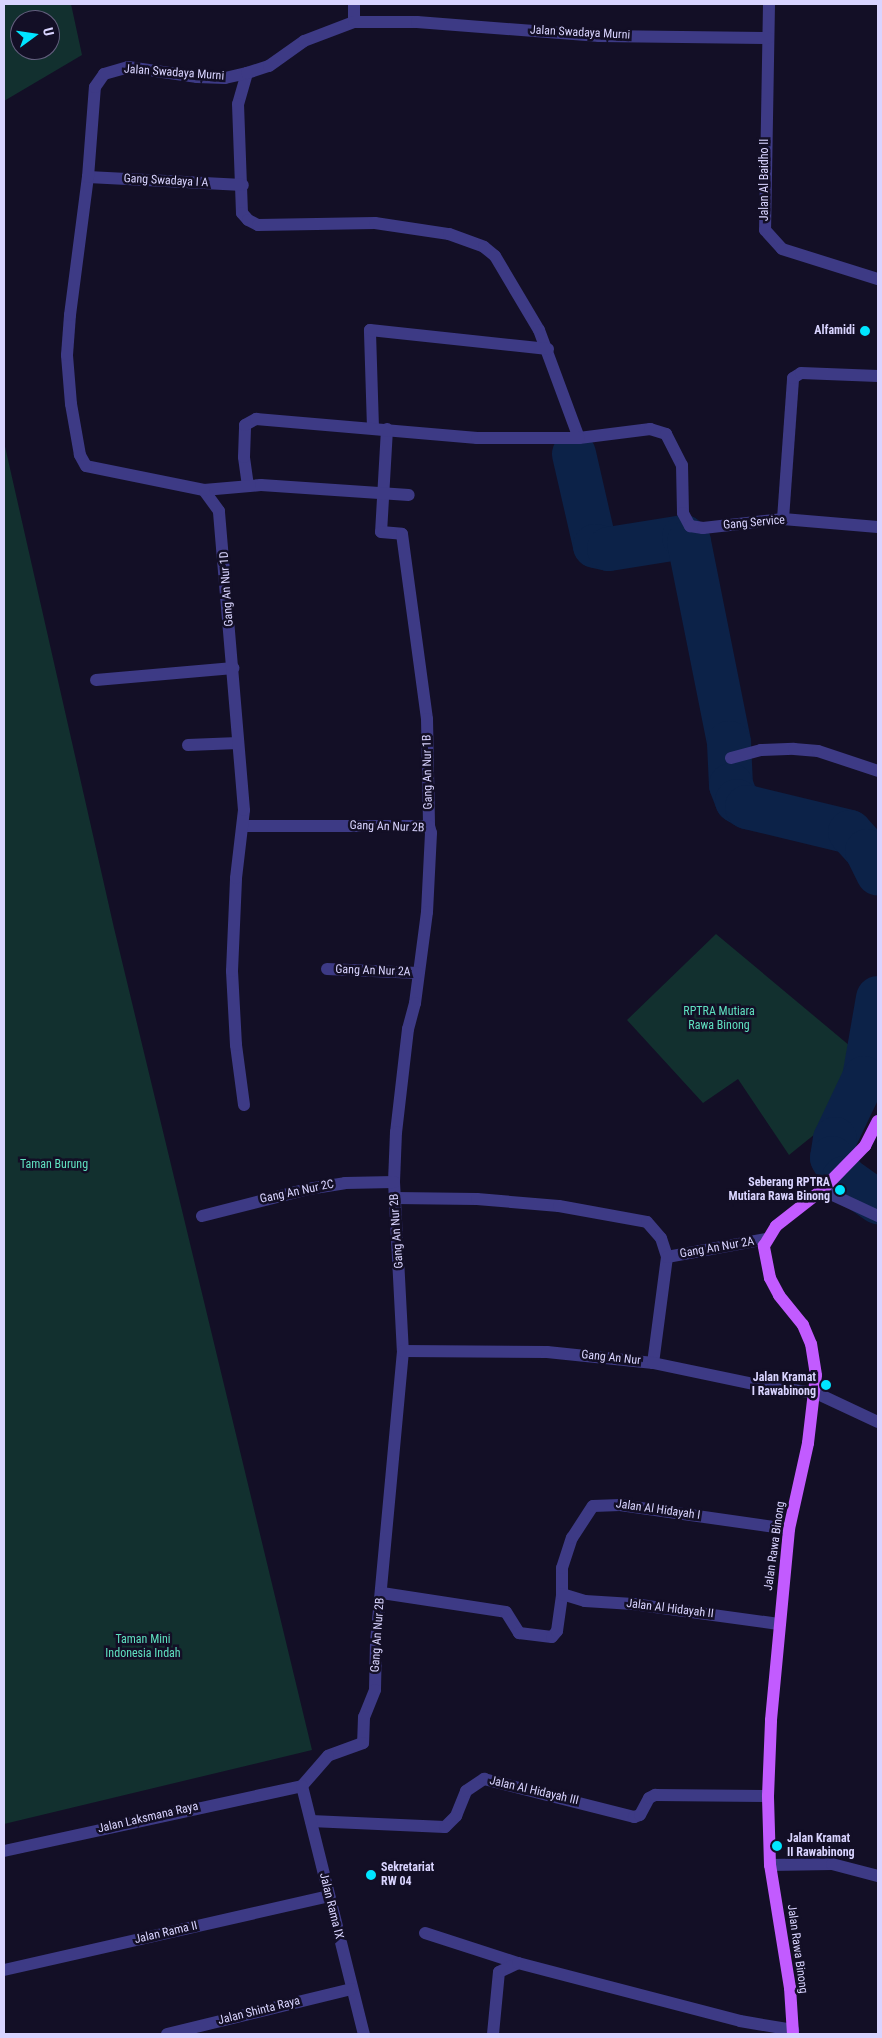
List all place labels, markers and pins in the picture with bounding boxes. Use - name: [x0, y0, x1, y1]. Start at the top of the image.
- place label: Alfamidi: [814, 324, 855, 338]
- marker: Alfamidi: [859, 325, 871, 337]
- place label: Seberang RPTRA Mutiara Rawa Binong: [729, 1176, 830, 1204]
- marker: Seberang RPTRA Mutiara Rawa Binong: [834, 1184, 846, 1196]
- place label: Jalan Kramat I Rawabinong: [752, 1371, 816, 1399]
- marker: Jalan Kramat I Rawabinong: [820, 1379, 832, 1391]
- place label: Jalan Kramat II Rawabinong: [787, 1832, 855, 1860]
- marker: Jalan Kramat II Rawabinong: [771, 1840, 783, 1852]
- place label: Sekretariat RW 04: [381, 1861, 434, 1889]
- marker: Sekretariat RW 04: [365, 1869, 377, 1881]

